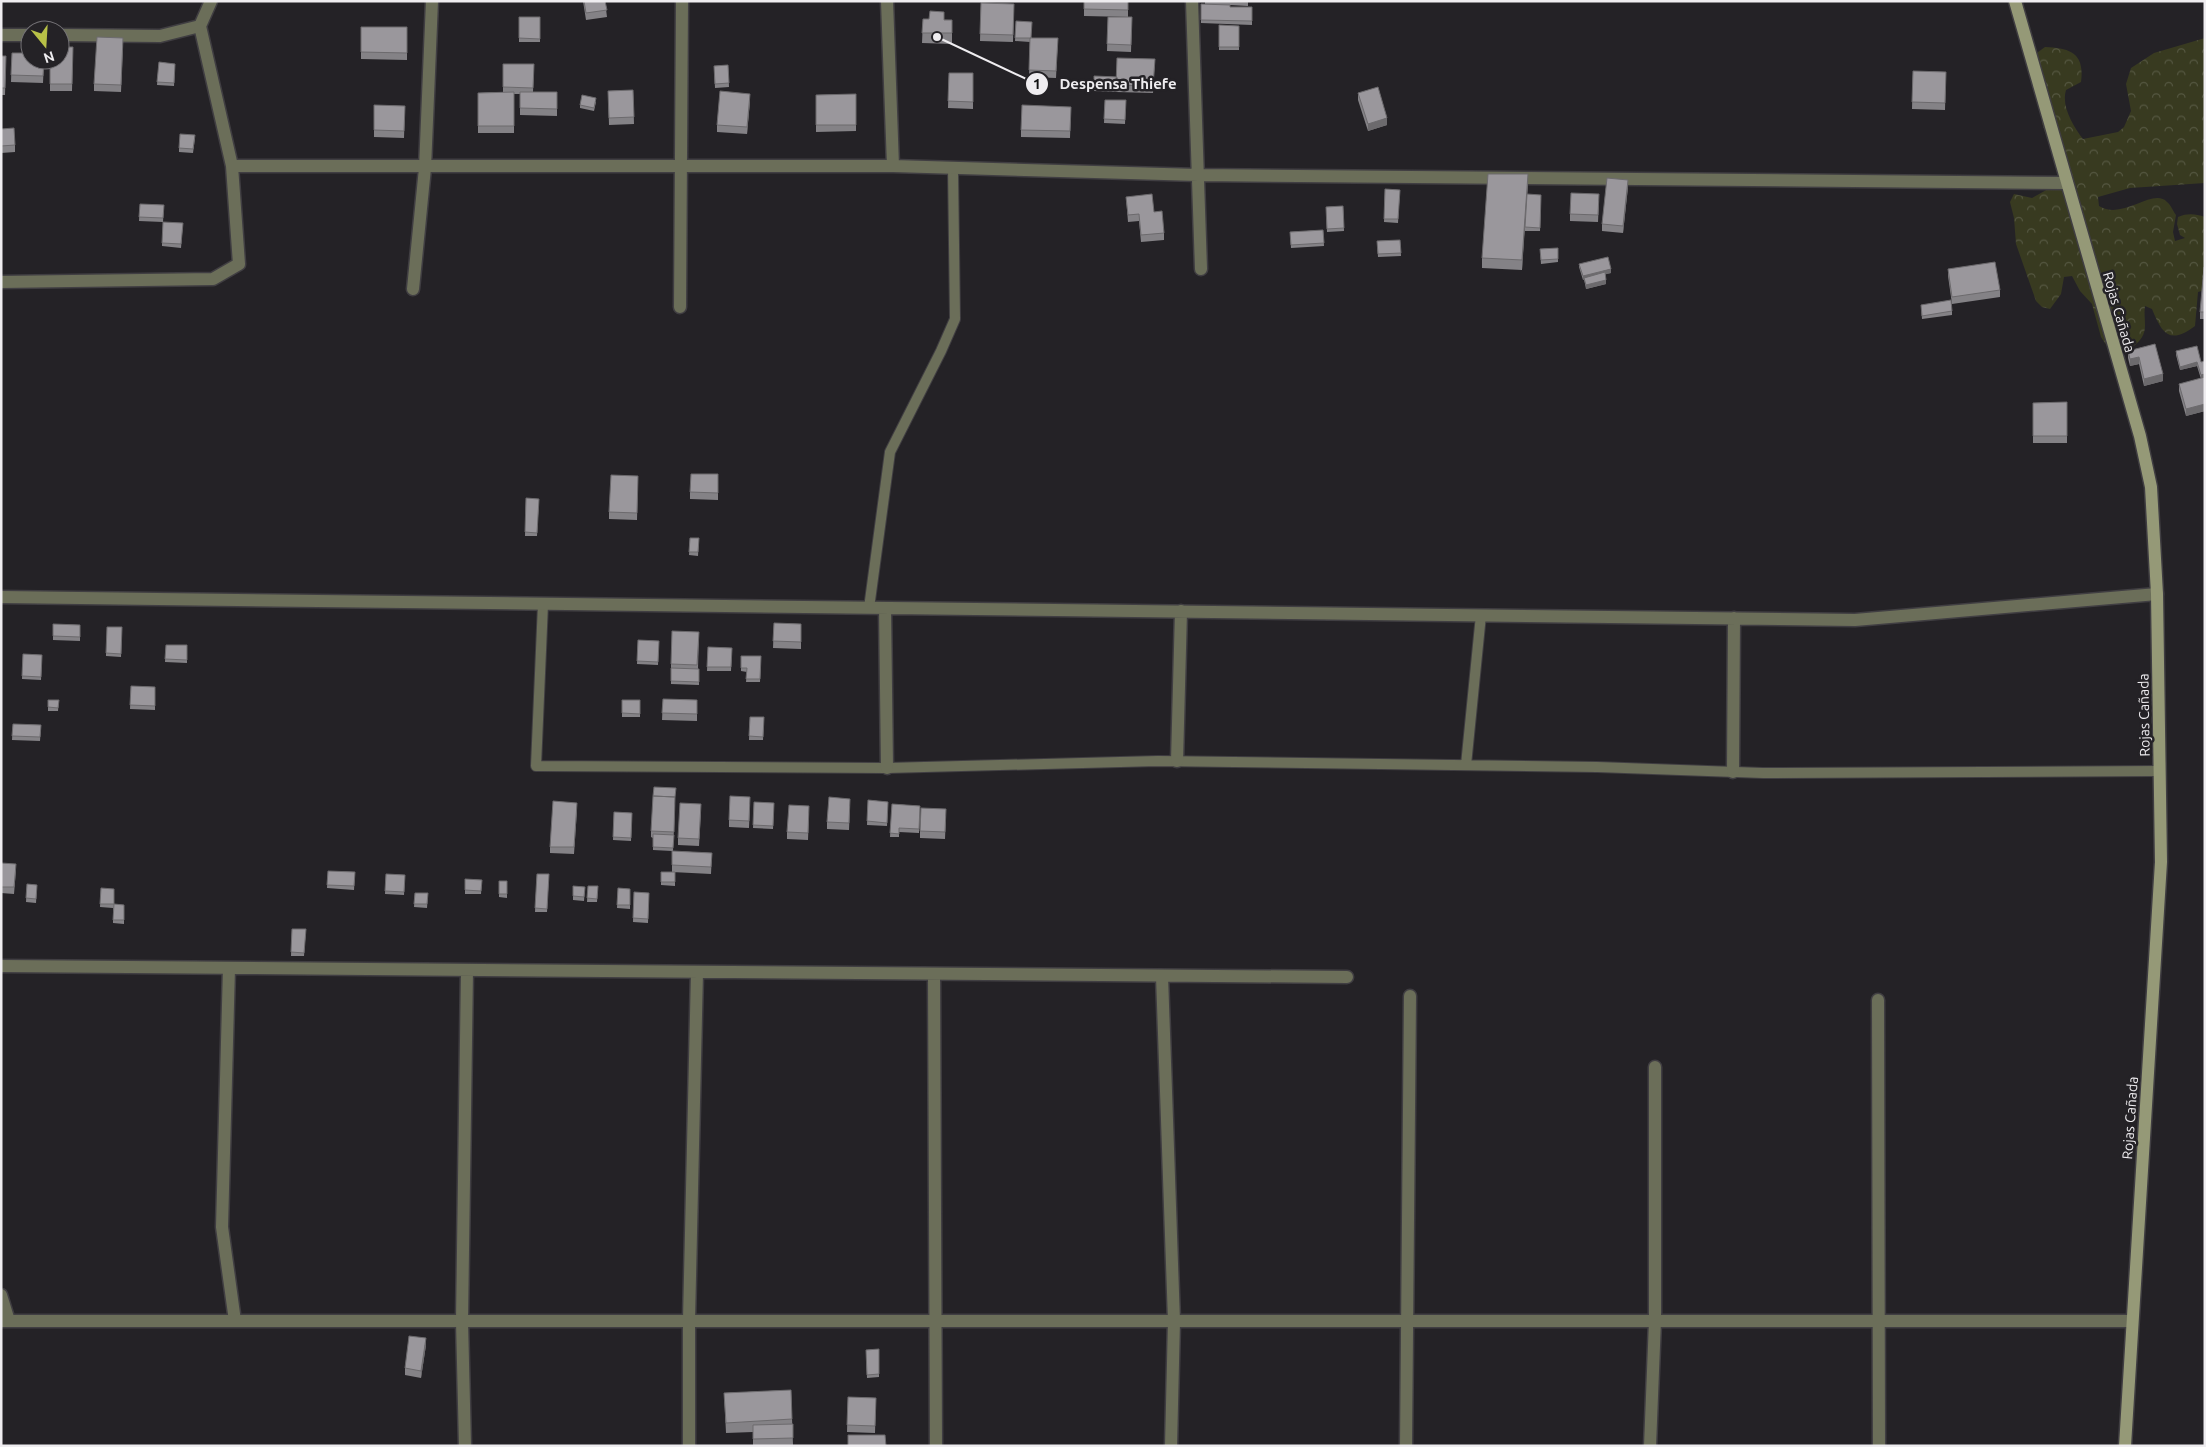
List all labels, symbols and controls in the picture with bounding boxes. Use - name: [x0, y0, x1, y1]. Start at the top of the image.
- north arrow: [20, 20, 70, 70]
- text: N: [42, 48, 56, 67]
- callout: Despensa Thiefe: [1024, 69, 1186, 99]
- text: 1: [1033, 75, 1041, 92]
- text: Despensa Thiefe: [1059, 75, 1177, 92]
- street label: Rojas Cañada: [2100, 270, 2138, 354]
- street label: Rojas Cañada: [2135, 673, 2153, 757]
- street label: Rojas Cañada: [2119, 1076, 2141, 1160]

